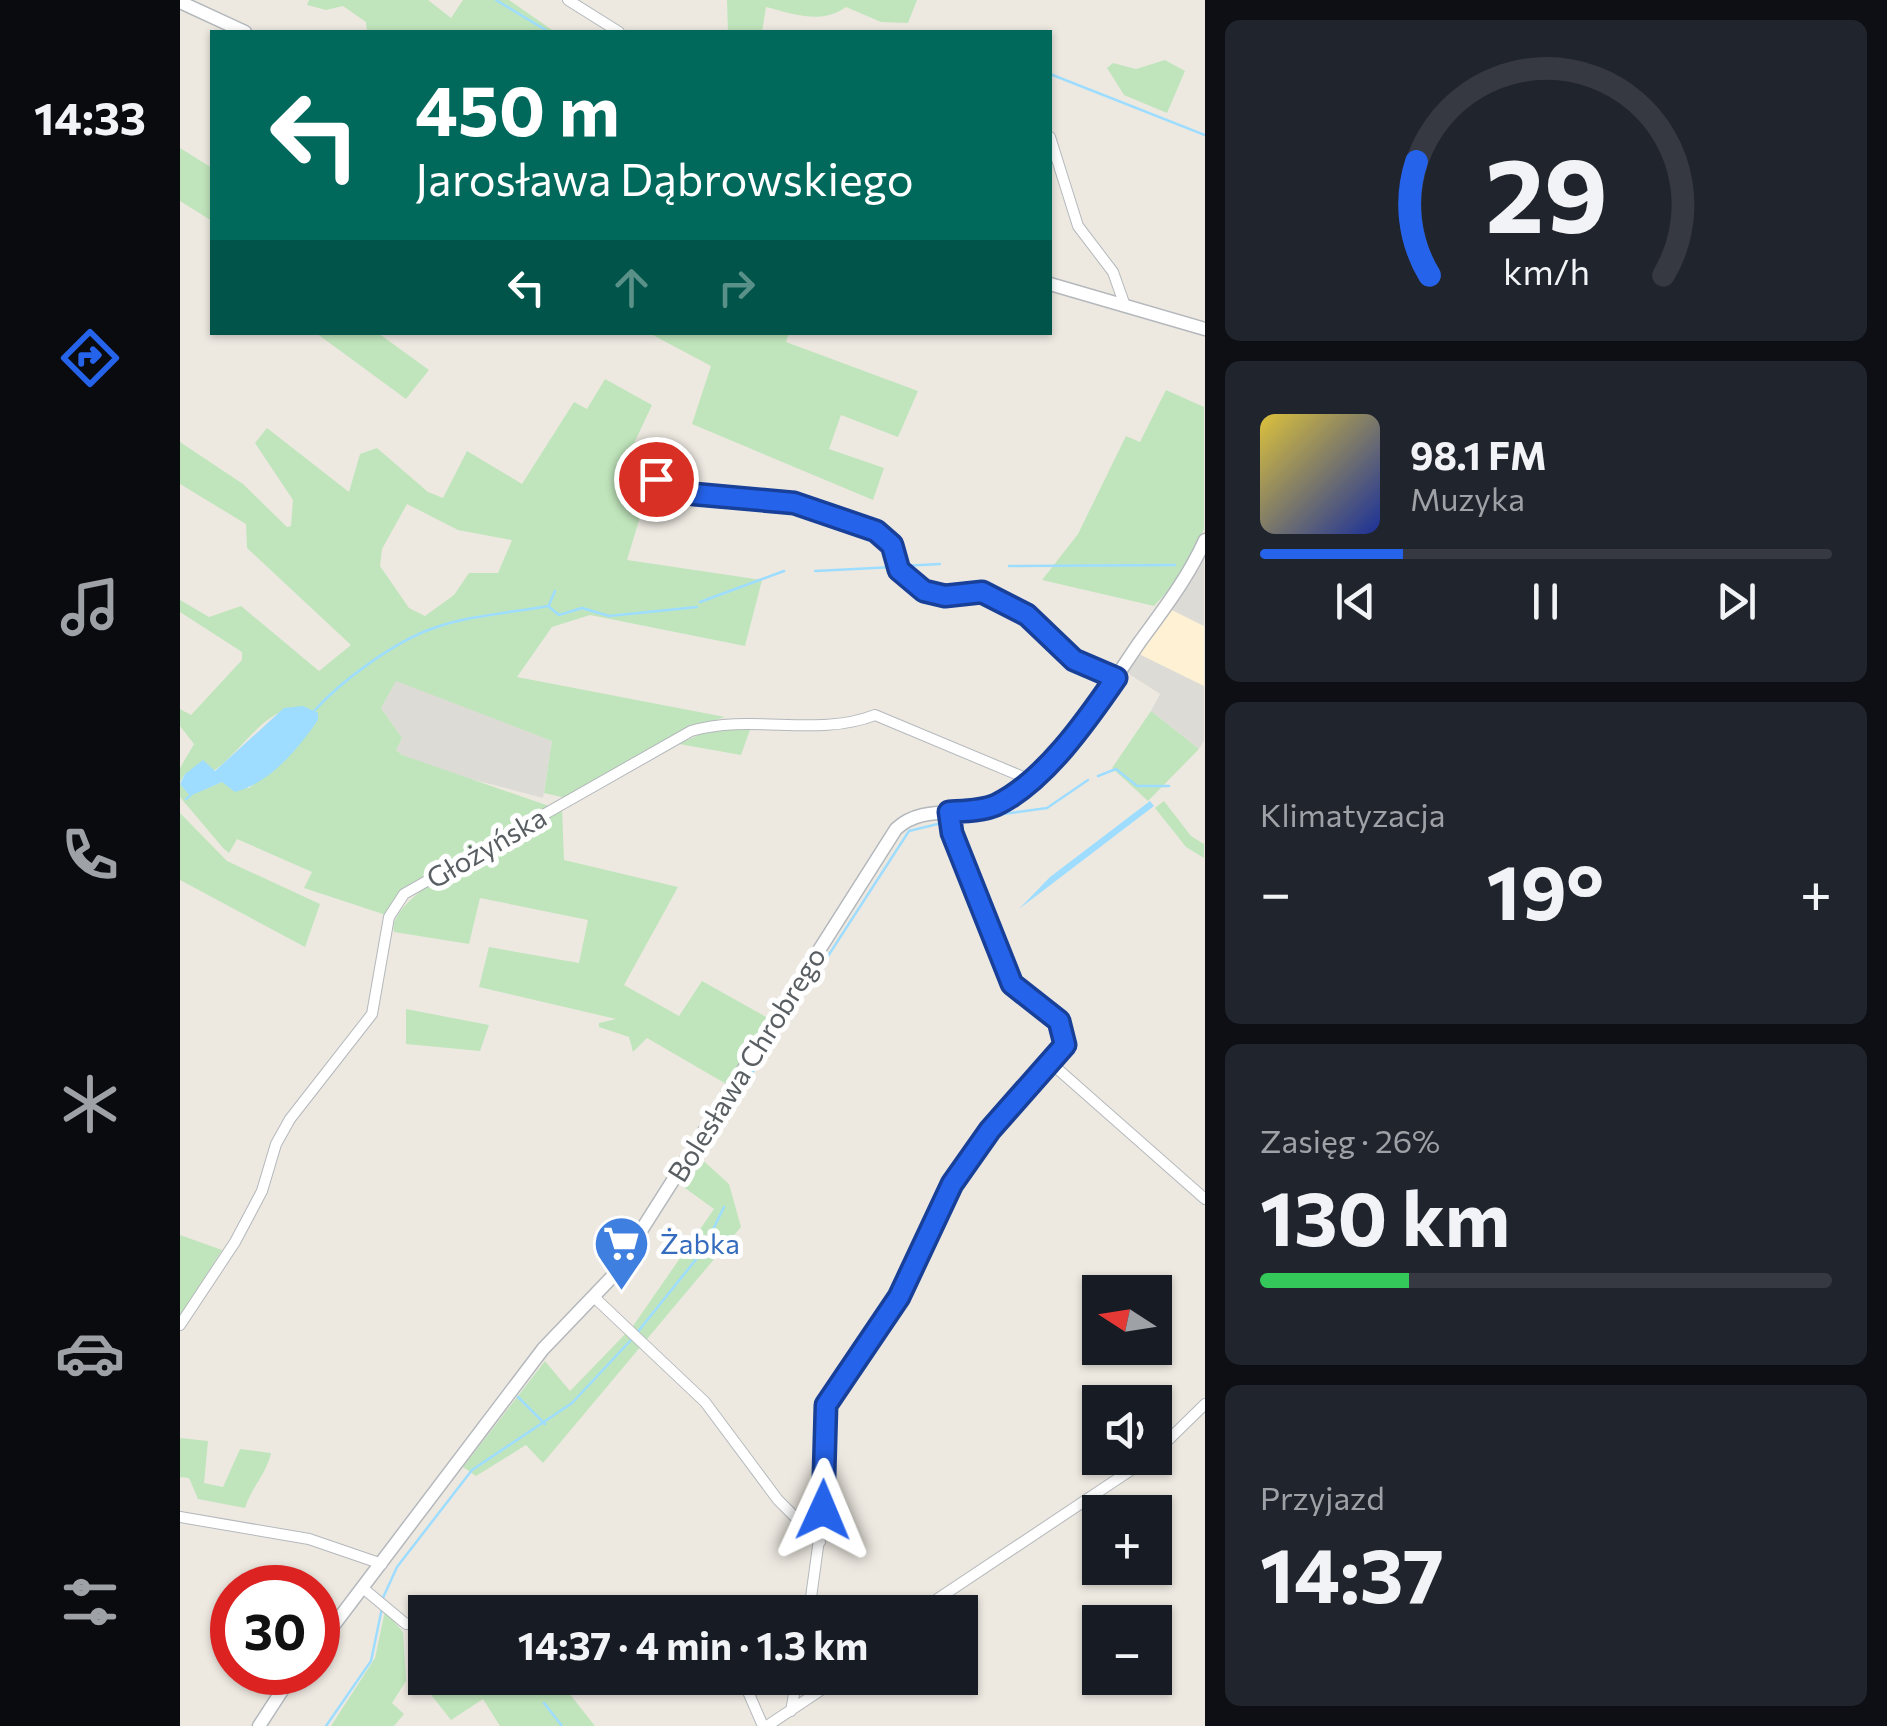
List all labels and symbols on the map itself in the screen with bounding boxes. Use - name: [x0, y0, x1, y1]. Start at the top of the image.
- pin: [614, 437, 699, 522]
- street label: Głożyńska: [420, 799, 552, 895]
- street label: Bolesława Chrobrego: [660, 940, 832, 1188]
- supermarket icon: Żabka: [591, 1213, 651, 1292]
- place label: Żabka: [660, 1226, 740, 1260]
- north arrow: [1082, 1275, 1172, 1365]
- position arrow: [771, 1458, 875, 1562]
- speed limit sign: 30: [210, 1565, 340, 1695]

